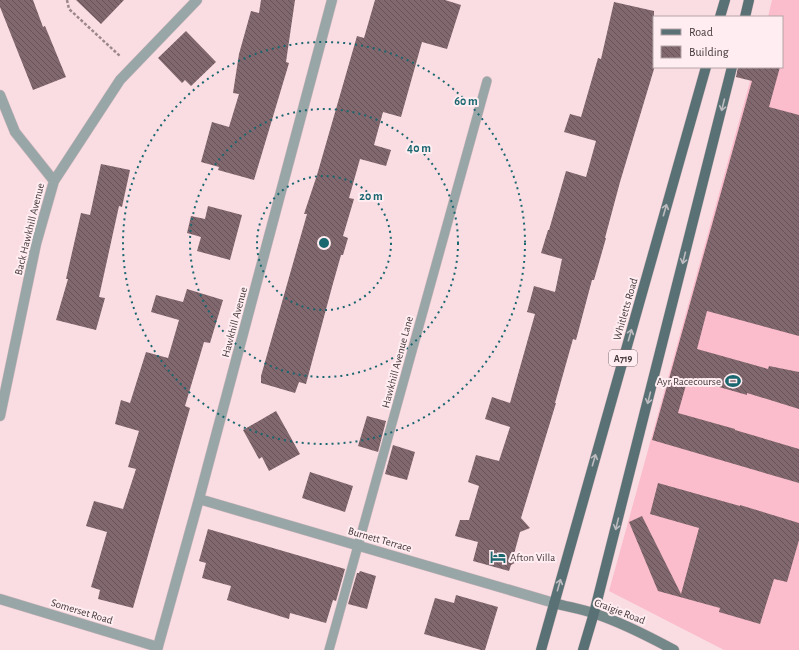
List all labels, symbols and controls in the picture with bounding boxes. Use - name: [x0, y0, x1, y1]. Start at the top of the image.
- legend: [653, 16, 783, 68]
- text: Road: [689, 26, 713, 38]
- text: Building: [689, 46, 729, 58]
- text: 60 m: [454, 95, 478, 107]
- one-way arrow: [718, 98, 726, 111]
- text: 40 m: [407, 142, 431, 154]
- street label: Back Hawkhill Avenue: [13, 182, 46, 276]
- text: 20 m: [359, 190, 383, 202]
- one-way arrow: [662, 204, 669, 217]
- centre of rings: [317, 236, 331, 250]
- one-way arrow: [680, 251, 687, 264]
- street label: Whitletts Road: [611, 276, 640, 342]
- street label: Hawkhill Avenue: [220, 286, 249, 359]
- street label: Hawkhill Avenue Lane: [380, 315, 415, 409]
- one-way arrow: [627, 329, 634, 342]
- road number: A719: [609, 350, 637, 366]
- sports icon: Ayr Racecourse: [724, 372, 742, 390]
- place label: Ayr Racecourse: [657, 376, 721, 387]
- one-way arrow: [644, 391, 652, 404]
- one-way arrow: [591, 454, 599, 467]
- one-way arrow: [613, 517, 620, 530]
- street label: Burnett Terrace: [347, 525, 413, 554]
- hotel icon: Afton Villa: [489, 548, 507, 566]
- place label: Afton Villa: [510, 552, 555, 563]
- one-way arrow: [556, 579, 563, 592]
- street label: Somerset Road: [50, 597, 114, 626]
- street label: Craigie Road: [593, 597, 647, 626]

